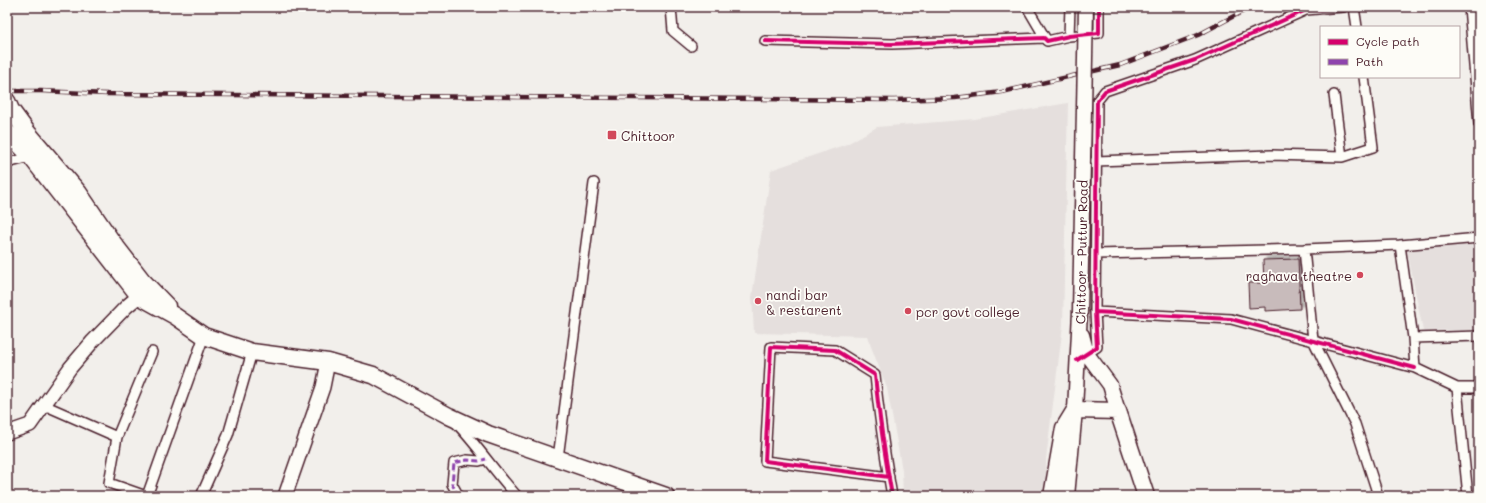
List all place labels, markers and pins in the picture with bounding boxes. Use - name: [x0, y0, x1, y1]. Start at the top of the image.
- place label: Chittoor: [621, 127, 675, 144]
- marker: Chittoor: [606, 129, 618, 141]
- place label: raghava theatre: [1246, 267, 1352, 284]
- marker: raghava theatre: [1355, 270, 1365, 280]
- place label: nandi bar & restarent: [766, 286, 842, 318]
- marker: nandi bar & restarent: [753, 296, 763, 306]
- place label: pcr govt college: [916, 303, 1020, 320]
- marker: pcr govt college: [903, 306, 913, 316]

